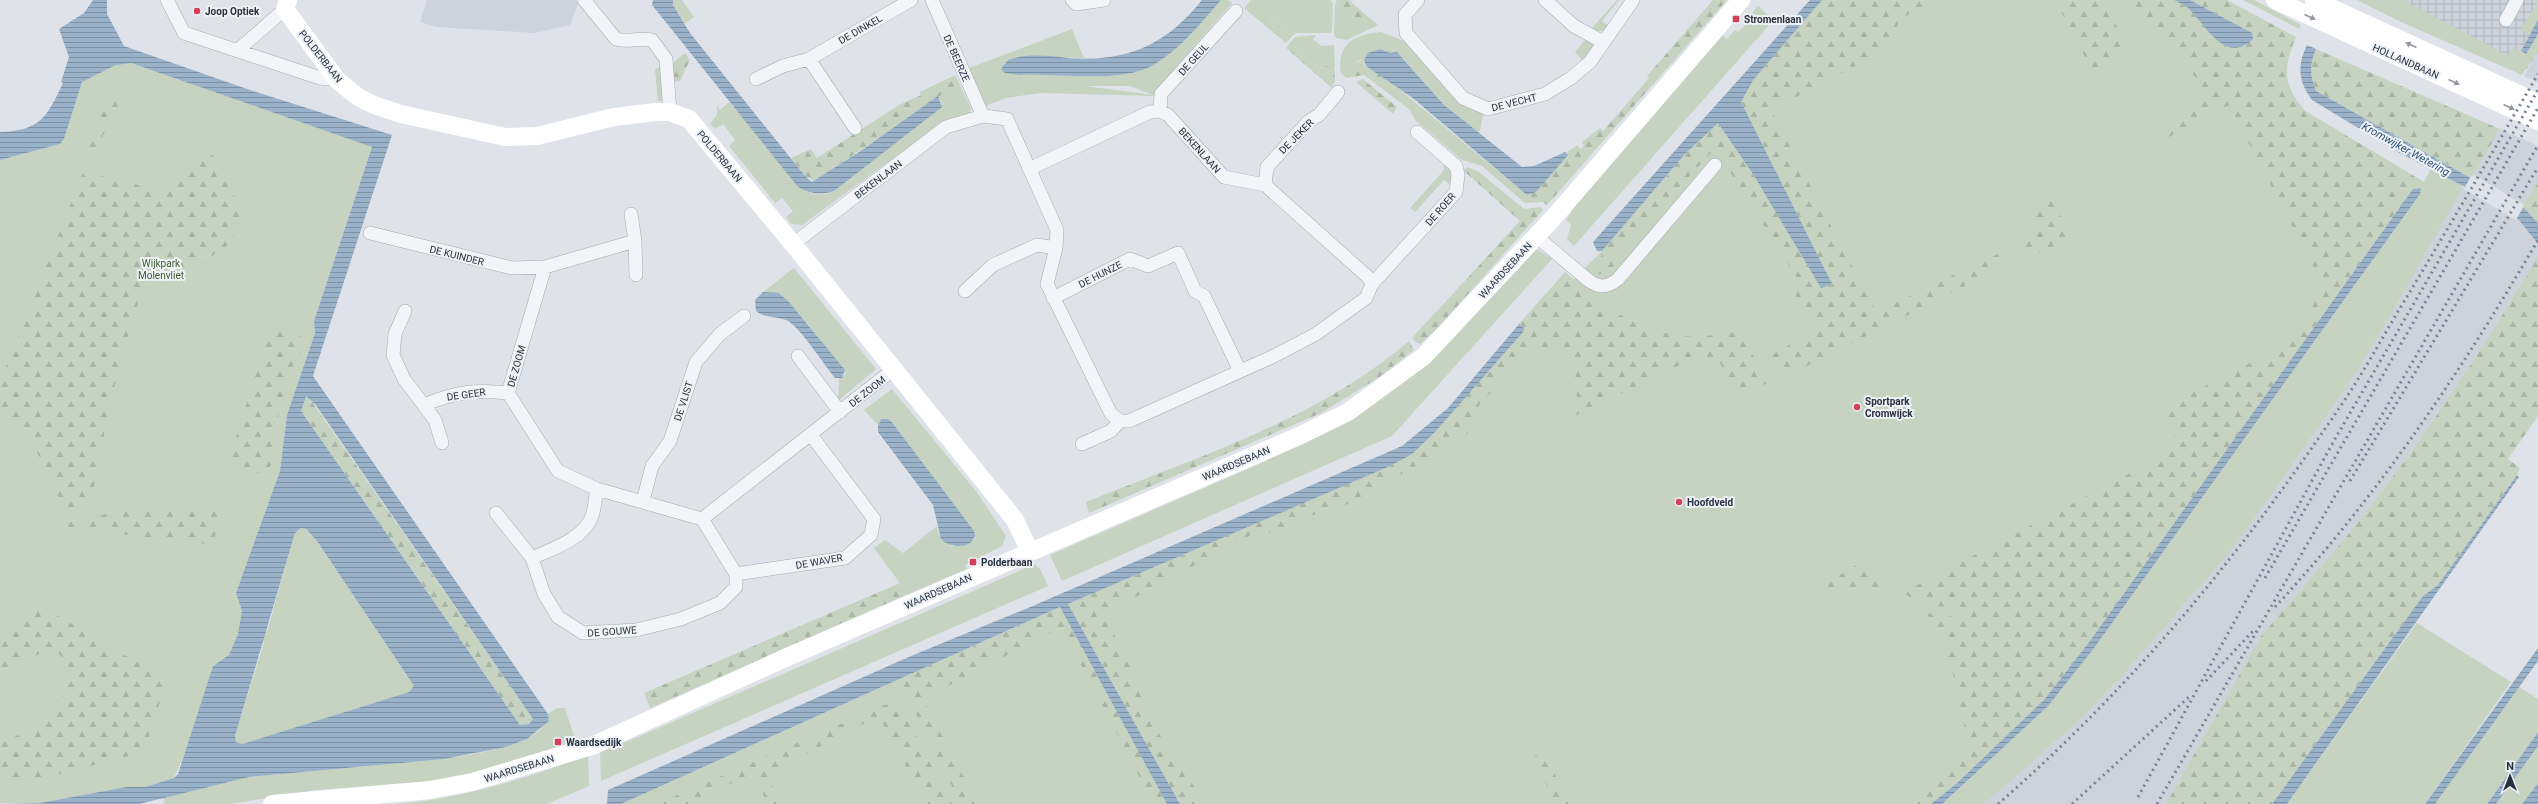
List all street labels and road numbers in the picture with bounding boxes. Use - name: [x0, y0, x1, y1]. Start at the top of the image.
- street label: DE DINKEL: [836, 12, 885, 46]
- street label: POLDERBAAN: [297, 28, 344, 85]
- street label: DE BEERZE: [941, 33, 972, 84]
- street label: DE GEUL: [1176, 41, 1211, 78]
- street label: HOLLANDBAAN: [2371, 42, 2441, 81]
- street label: DE VECHT: [1490, 92, 1538, 113]
- street label: DE JEKER: [1277, 117, 1316, 156]
- street label: BEKENLAAN: [1177, 126, 1223, 175]
- street label: POLDERBAAN: [695, 129, 744, 184]
- street label: BEKENLAAN: [852, 158, 904, 201]
- street label: DE ROER: [1423, 191, 1458, 228]
- street label: WAARDSEBAAN: [1477, 240, 1534, 301]
- street label: DE KUINDER: [429, 243, 485, 268]
- street label: DE HUNZE: [1077, 259, 1124, 290]
- street label: DE ZOOM: [505, 344, 528, 388]
- street label: DE ZOOM: [847, 374, 888, 409]
- street label: DE VLIST: [672, 380, 695, 422]
- street label: DE GEER: [446, 386, 486, 403]
- street label: WAARDSEBAAN: [1201, 444, 1272, 483]
- street label: DE WAVER: [795, 552, 844, 571]
- street label: WAARDSEBAAN: [903, 572, 974, 611]
- street label: DE GOUWE: [587, 624, 637, 639]
- street label: WAARDSEBAAN: [483, 753, 555, 784]

